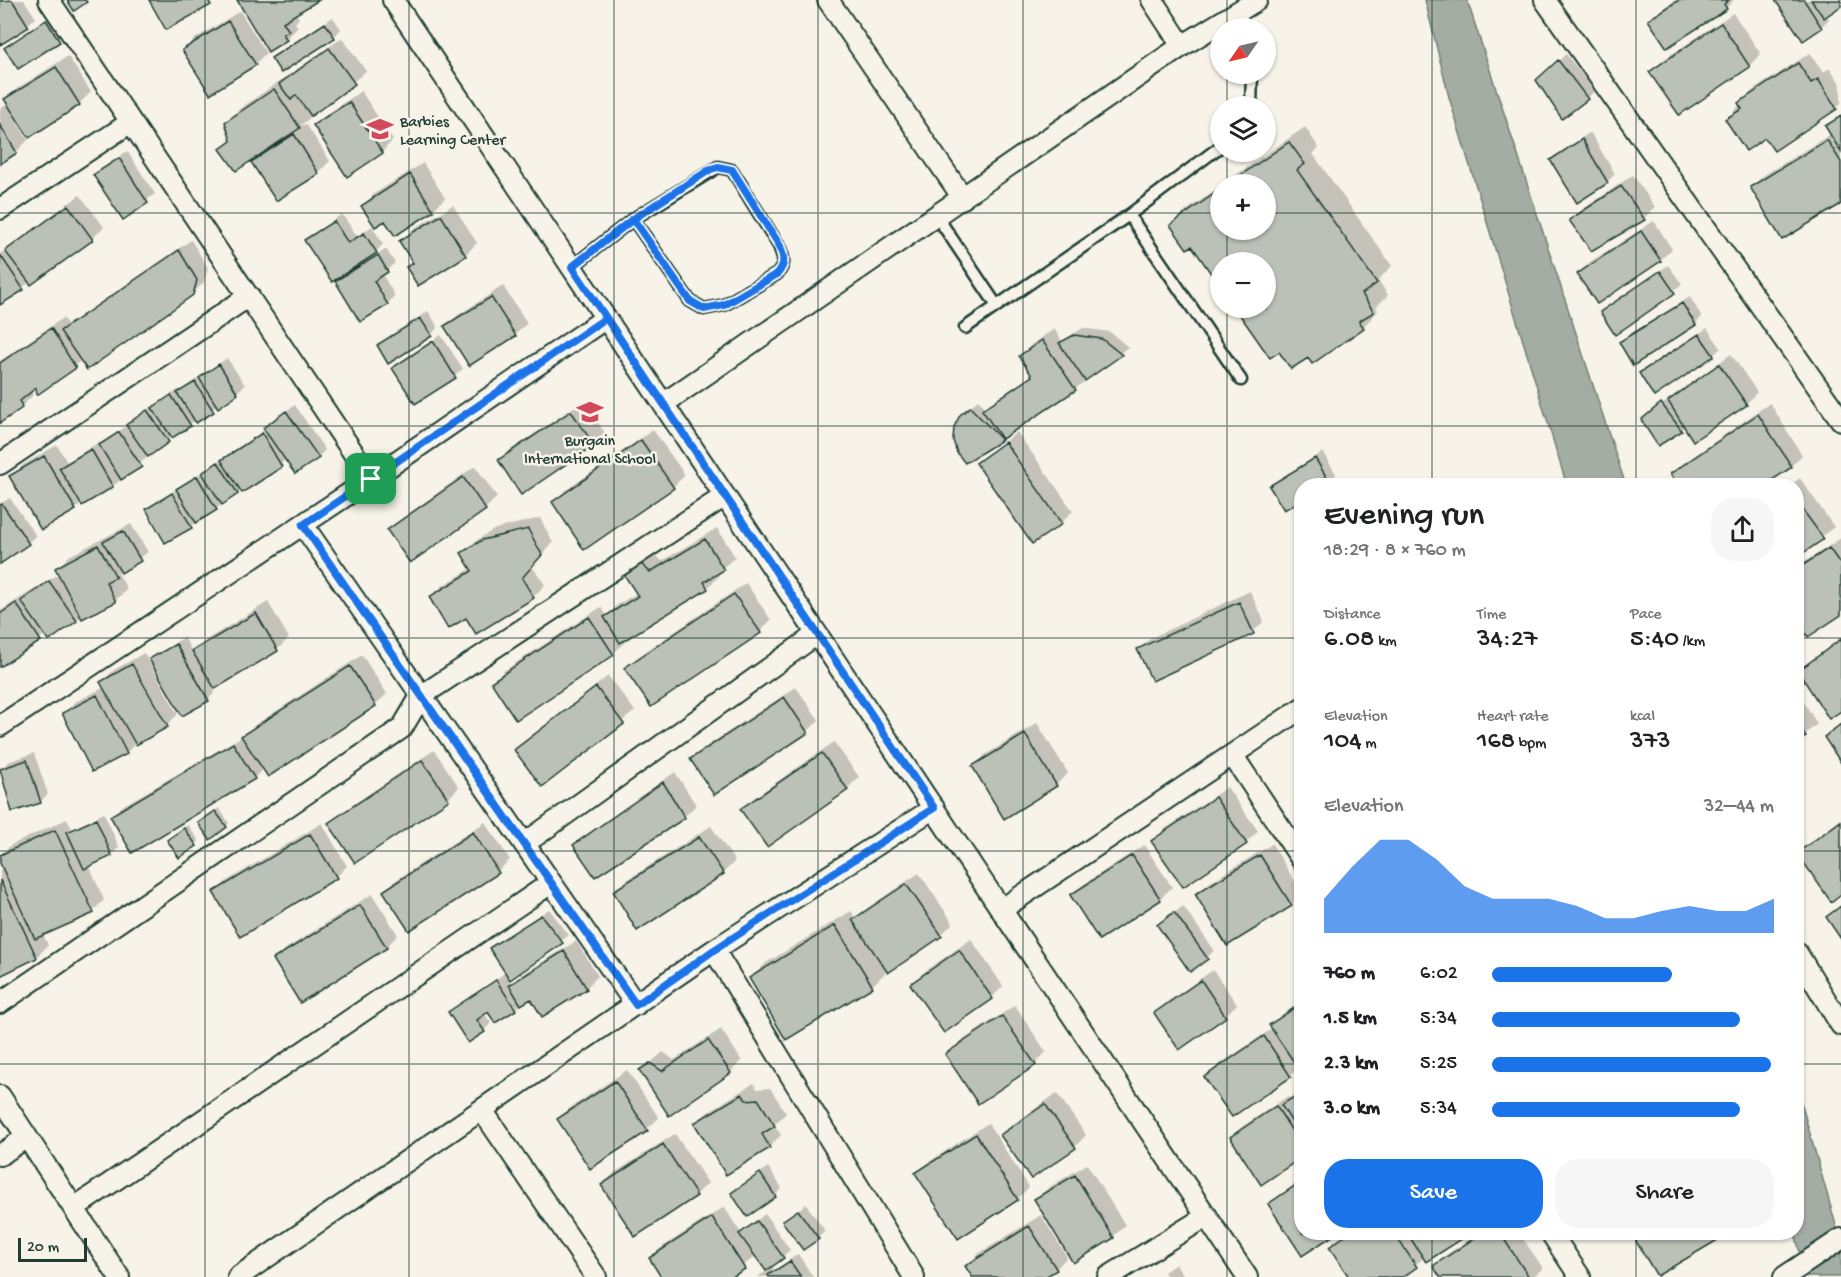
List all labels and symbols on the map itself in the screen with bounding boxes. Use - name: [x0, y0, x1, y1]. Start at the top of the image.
- north arrow: [1210, 18, 1276, 84]
- school or university icon: Barbies Learning Center: [365, 114, 395, 144]
- place label: Barbies Learning Center: [399, 114, 507, 151]
- school or university icon: Burgain International School: [575, 397, 605, 427]
- place label: Burgain International School: [524, 433, 656, 470]
- pin: [345, 453, 396, 504]
- scale bar: [18, 1235, 87, 1262]

